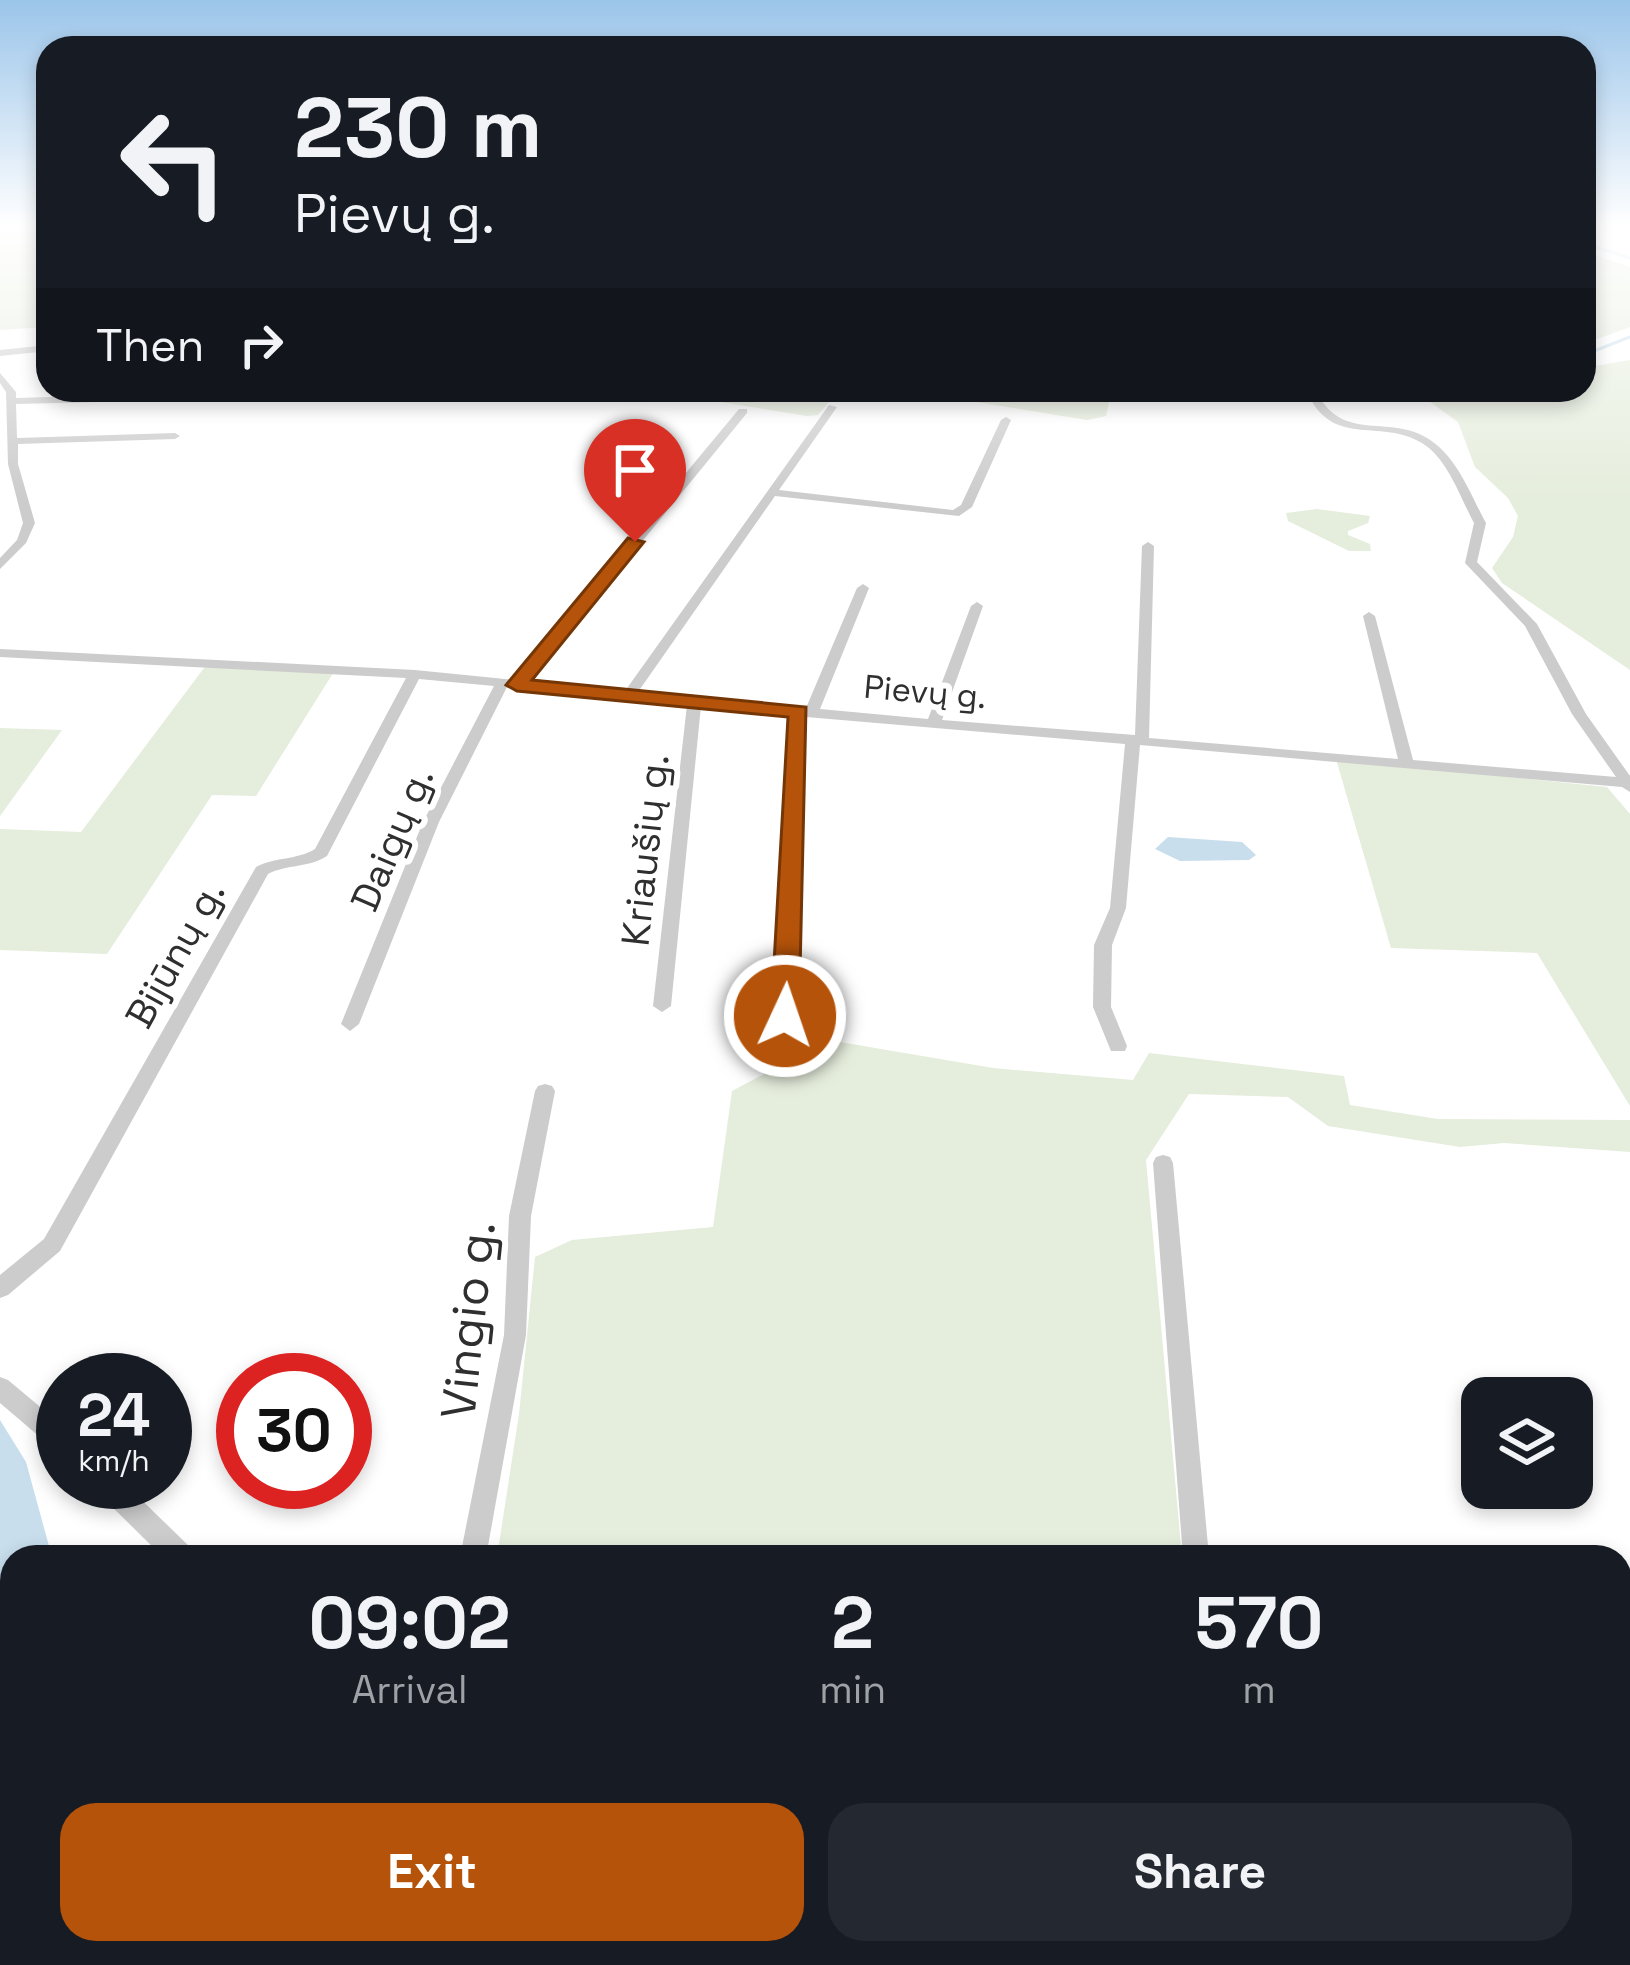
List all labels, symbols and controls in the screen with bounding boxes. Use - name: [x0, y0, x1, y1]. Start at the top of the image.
- text: 230 m: [294, 74, 542, 182]
- icon: left: [96, 84, 252, 240]
- text: Pievų g.: [294, 179, 495, 248]
- icon: right: [228, 312, 294, 378]
- text: Then: [96, 317, 204, 374]
- pin: [584, 419, 686, 542]
- icon: arrive: [602, 437, 668, 503]
- street label: Pievų g.: [862, 666, 988, 718]
- street label: Kriaušių g.: [611, 752, 679, 948]
- street label: Daigų g.: [340, 760, 444, 918]
- street label: Bijūnų g.: [114, 872, 236, 1036]
- position arrow: [722, 953, 848, 1079]
- street label: Vingio g.: [427, 1218, 509, 1422]
- speed limit sign: 30: [216, 1353, 372, 1509]
- text: 24: [78, 1377, 150, 1454]
- map controls: [1461, 1377, 1593, 1509]
- button: layers: [1461, 1377, 1593, 1509]
- text: km/h: [78, 1441, 150, 1480]
- text: 09:02: [309, 1577, 511, 1669]
- text: 2: [831, 1577, 874, 1669]
- text: 570: [1195, 1577, 1323, 1669]
- text: Arrival: [352, 1665, 468, 1714]
- text: min: [819, 1665, 886, 1714]
- text: m: [1242, 1665, 1276, 1714]
- button: Exit: [60, 1803, 804, 1941]
- button: Share: [828, 1803, 1572, 1941]

